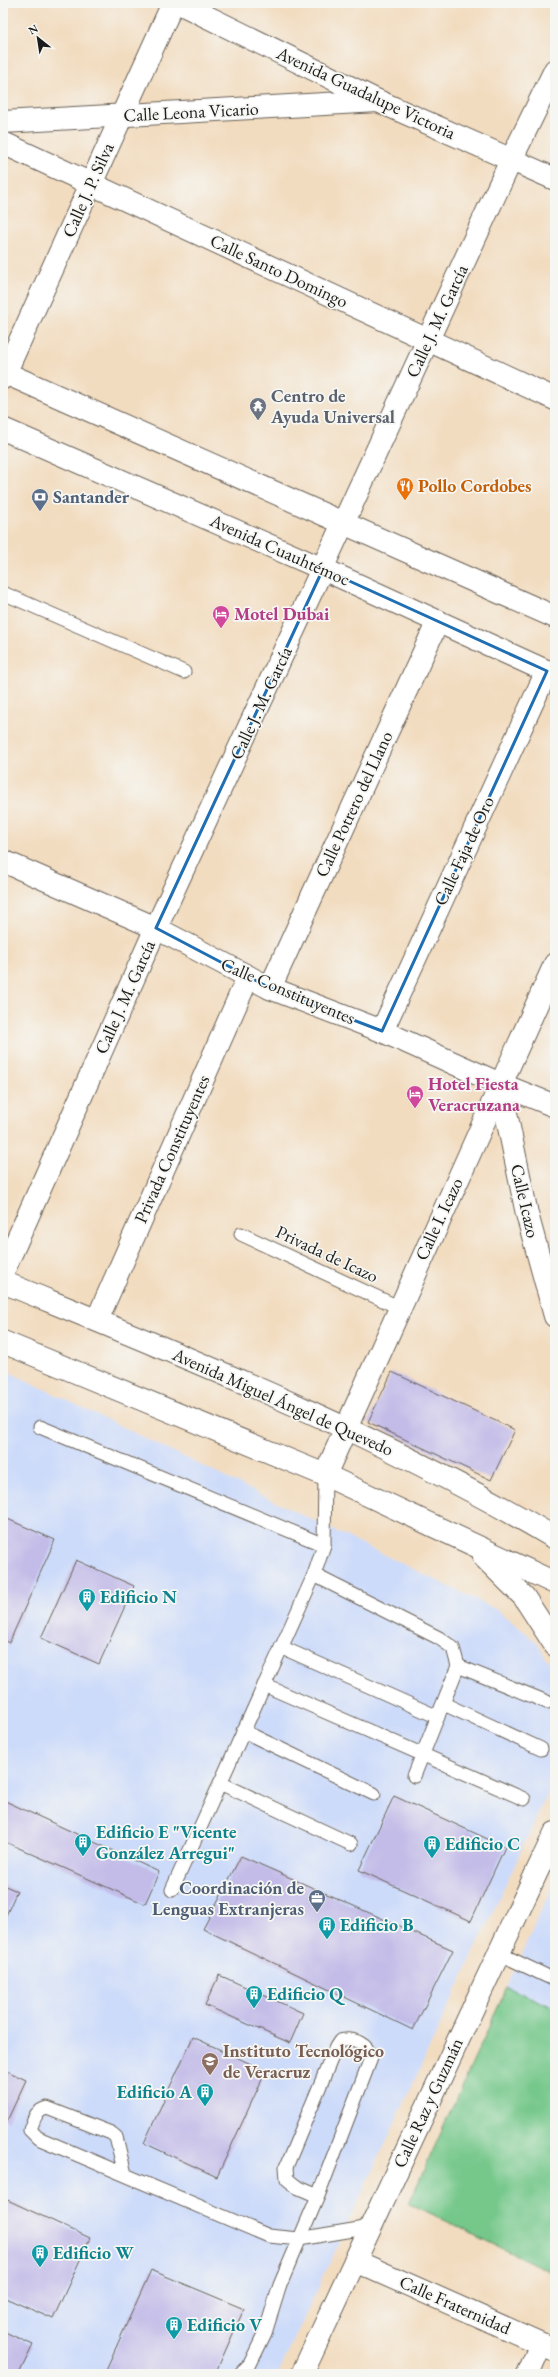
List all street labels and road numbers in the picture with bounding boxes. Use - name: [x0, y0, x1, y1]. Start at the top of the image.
- street label: Avenida Guadalupe Victoria: [272, 41, 460, 145]
- street label: Calle Leona Vicario: [123, 96, 259, 127]
- street label: Calle J. P. Silva: [56, 138, 119, 241]
- street label: Calle Santo Domingo: [207, 229, 352, 313]
- street label: Calle J. M. García: [400, 260, 473, 381]
- street label: Avenida Cuauhtémoc: [206, 508, 354, 591]
- street label: Calle J. M. García: [224, 642, 297, 763]
- street label: Calle Potrero del Llano: [310, 727, 398, 881]
- street label: Calle Faja de Oro: [428, 792, 499, 909]
- street label: Calle J. M. García: [89, 936, 160, 1057]
- street label: Calle Constituyentes: [217, 952, 359, 1029]
- street label: Privada Constituyentes: [129, 1071, 215, 1226]
- street label: Calle Icazo: [506, 1162, 545, 1240]
- street label: Calle I. Icazo: [409, 1174, 468, 1264]
- street label: Privada de Icazo: [272, 1220, 382, 1287]
- street label: Avenida Miguel Ángel de Quevedo: [168, 1342, 397, 1461]
- street label: Calle Raz y Guzmán: [387, 2034, 468, 2171]
- street label: Calle Fraternidad: [396, 2270, 515, 2340]

